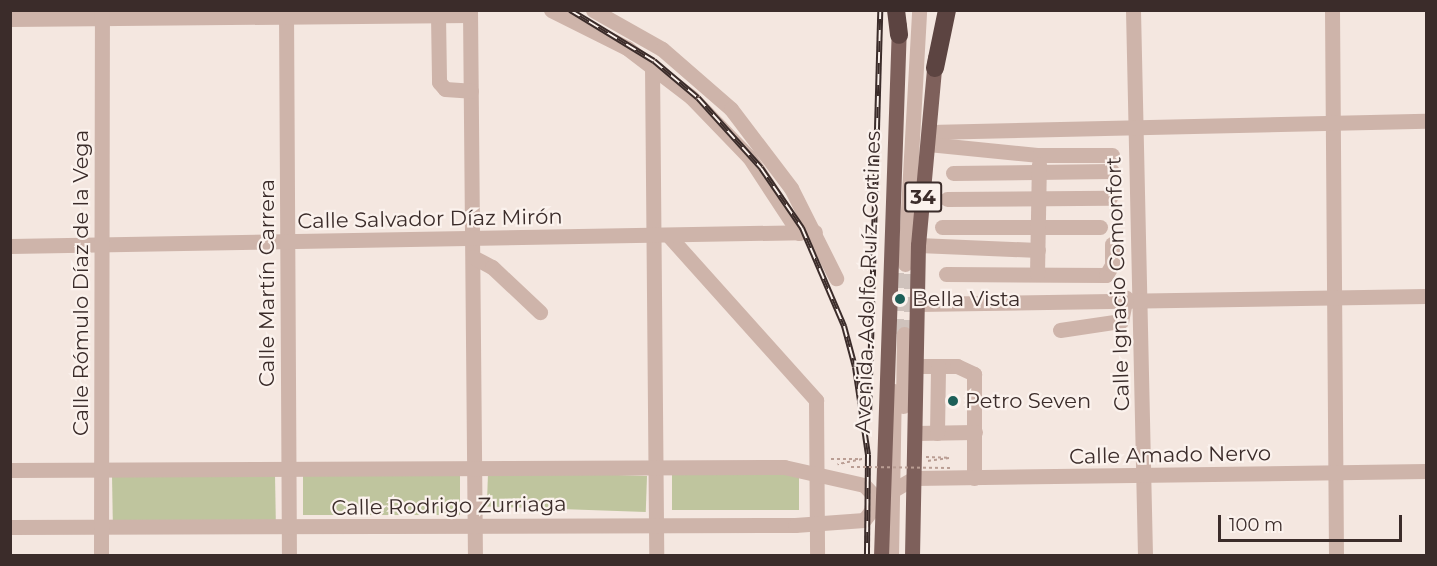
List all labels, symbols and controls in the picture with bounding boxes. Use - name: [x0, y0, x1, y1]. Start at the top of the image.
- street label: Calle Rómulo Díaz de la Vega: [68, 130, 94, 436]
- street label: Avenida Adolfo Ruíz Cortines: [850, 130, 886, 434]
- street label: Calle Ignacio Comonfort: [1101, 156, 1135, 412]
- street label: Calle Martín Carrera: [254, 179, 280, 387]
- road number: 34: [904, 180, 942, 214]
- street label: Calle Salvador Díaz Mirón: [297, 204, 563, 234]
- place label: Bella Vista: [912, 286, 1020, 312]
- marker: Bella Vista: [893, 292, 907, 306]
- place label: Petro Seven: [965, 388, 1091, 414]
- marker: Petro Seven: [946, 394, 960, 408]
- street label: Calle Amado Nervo: [1069, 441, 1271, 469]
- street label: Calle Rodrigo Zurriaga: [331, 491, 567, 521]
- scale bar: [1221, 503, 1406, 541]
- text: 100 m: [1229, 514, 1283, 536]

